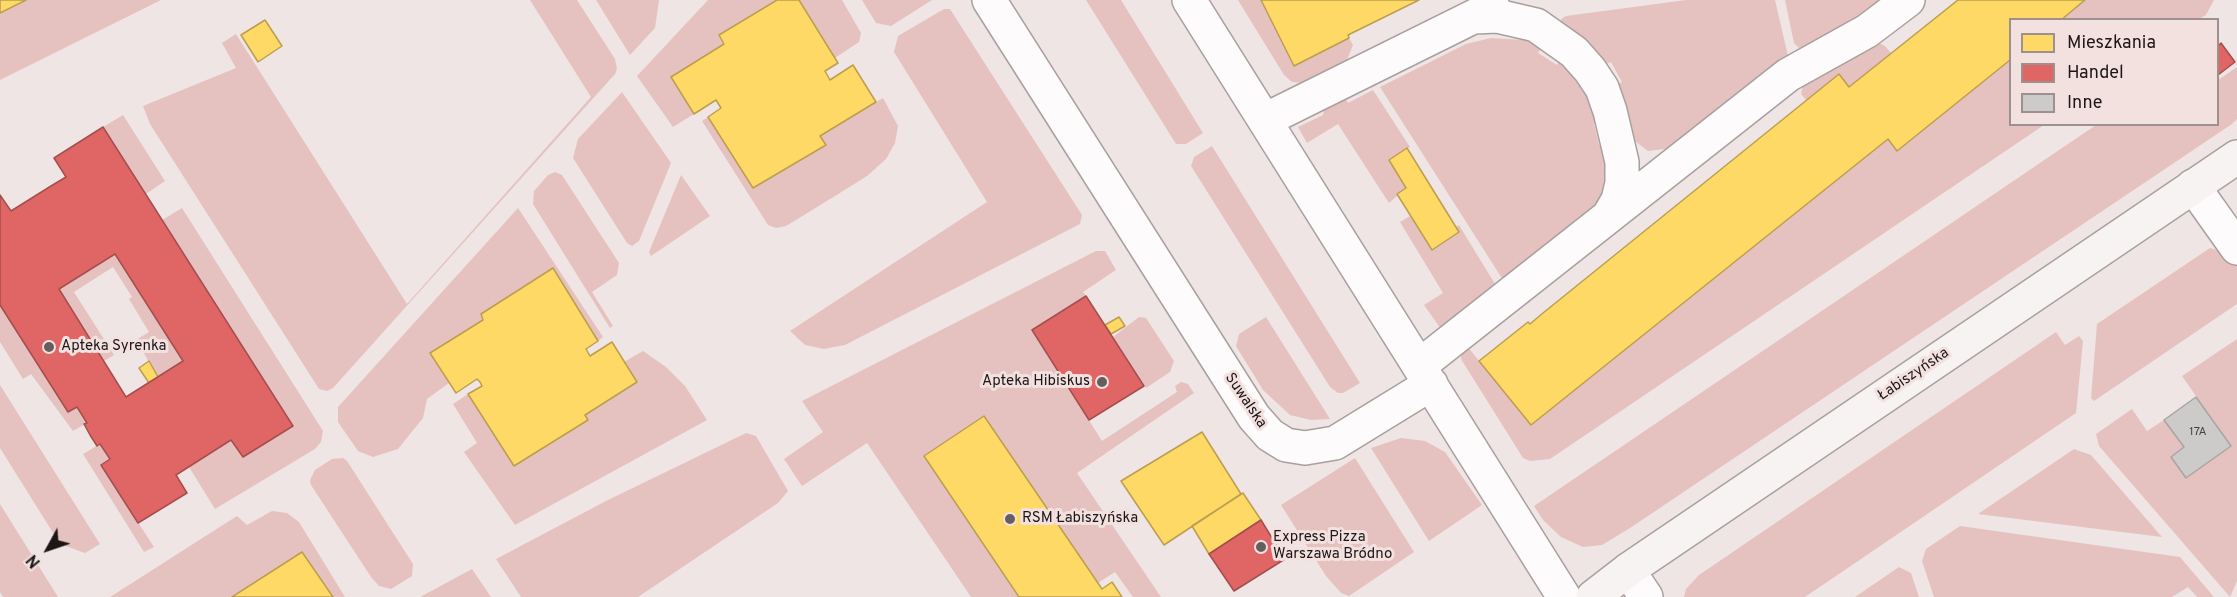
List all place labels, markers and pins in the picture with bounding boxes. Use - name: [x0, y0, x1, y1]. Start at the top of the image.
- place label: Apteka Syrenka: [61, 338, 166, 356]
- marker: Apteka Syrenka: [42, 340, 56, 354]
- place label: Apteka Hibiskus: [982, 373, 1090, 391]
- marker: Apteka Hibiskus: [1095, 375, 1109, 389]
- place label: RSM Łabiszyńska: [1022, 510, 1138, 528]
- marker: RSM Łabiszyńska: [1003, 512, 1017, 526]
- place label: Express Pizza Warszawa Bródno: [1273, 529, 1392, 564]
- marker: Express Pizza Warszawa Bródno: [1254, 540, 1268, 554]

